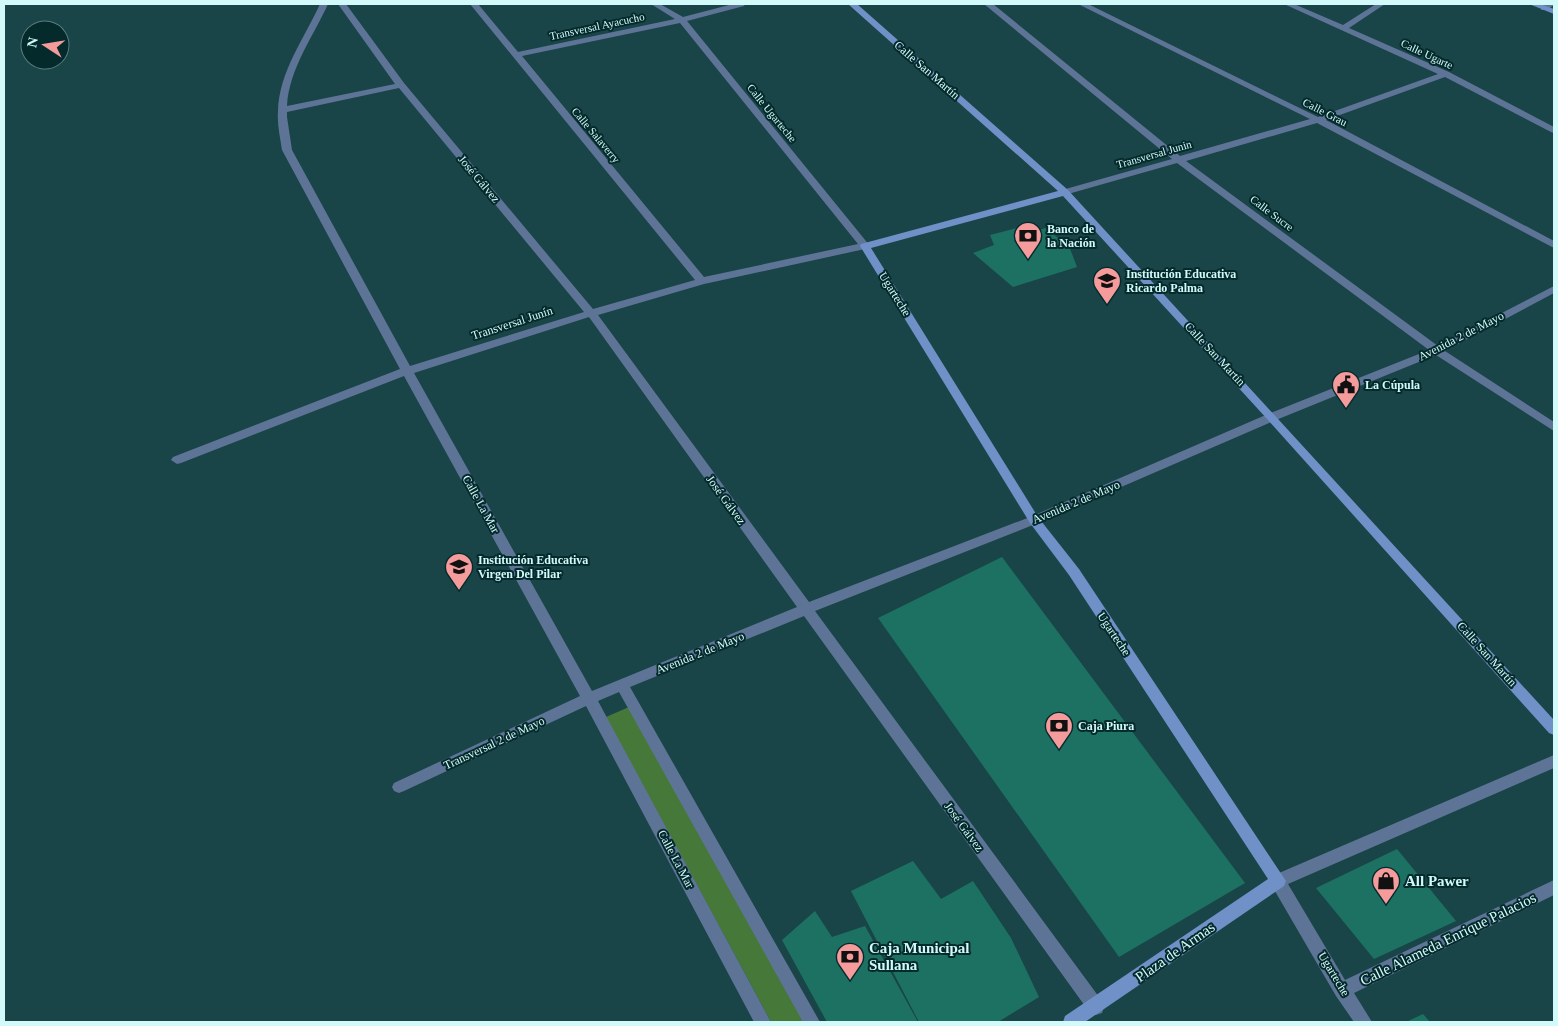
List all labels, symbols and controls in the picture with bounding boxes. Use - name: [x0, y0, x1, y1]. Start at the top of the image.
- street label: Transversal Ayacucho: [548, 10, 646, 42]
- north arrow: [20, 20, 70, 70]
- text: N: [24, 36, 41, 49]
- street label: Calle Ugarte: [1399, 37, 1455, 71]
- street label: Calle San Martín: [891, 38, 963, 102]
- street label: Calle Ugarteche: [745, 82, 799, 145]
- street label: Calle Grau: [1301, 96, 1350, 128]
- street label: Calle Salaverry: [570, 105, 623, 165]
- street label: Transversal Junin: [1115, 137, 1193, 170]
- street label: José Gálvez: [455, 152, 503, 206]
- street label: Calle Sucre: [1248, 193, 1296, 233]
- bank icon: Banco de la Nación: [1013, 221, 1043, 260]
- place label: Banco de la Nación: [1047, 222, 1096, 250]
- school or university icon: Institución Educativa Ricardo Palma: [1092, 266, 1122, 305]
- place label: Institución Educativa Ricardo Palma: [1126, 267, 1236, 295]
- street label: Ugarteche: [876, 269, 914, 319]
- street label: Transversal Junín: [470, 303, 554, 343]
- street label: Avenida 2 de Mayo: [1416, 308, 1506, 364]
- street label: Calle San Martín: [1182, 319, 1248, 389]
- public building icon: La Cúpula: [1331, 370, 1361, 409]
- place label: La Cúpula: [1365, 378, 1420, 392]
- street label: Calle La Mar: [459, 473, 503, 535]
- street label: José Gálvez: [703, 473, 749, 527]
- street label: Avenida 2 de Mayo: [1030, 477, 1122, 527]
- school or university icon: Institución Educativa Virgen Del Pilar: [444, 552, 474, 591]
- place label: Institución Educativa Virgen Del Pilar: [478, 553, 588, 581]
- street label: Ugarteche: [1094, 610, 1134, 658]
- street label: Calle San Martín: [1454, 619, 1520, 689]
- street label: Avenida 2 de Mayo: [654, 629, 746, 677]
- bank icon: Caja Piura: [1044, 711, 1074, 750]
- street label: Transversal 2 de Mayo: [441, 713, 547, 773]
- place label: Caja Piura: [1078, 719, 1134, 733]
- street label: José Gálvez: [941, 800, 987, 854]
- street label: Calle La Mar: [655, 827, 697, 891]
- shop icon: All Pawer: [1371, 866, 1401, 905]
- place label: All Pawer: [1405, 873, 1469, 889]
- street label: Calle Alameda Enrique Palacios: [1357, 889, 1539, 989]
- street label: Plaza de Armas: [1132, 919, 1218, 985]
- place label: Caja Municipal Sullana: [869, 940, 969, 973]
- bank icon: Caja Municipal Sullana: [835, 942, 865, 981]
- street label: Ugarteche: [1315, 949, 1353, 999]

